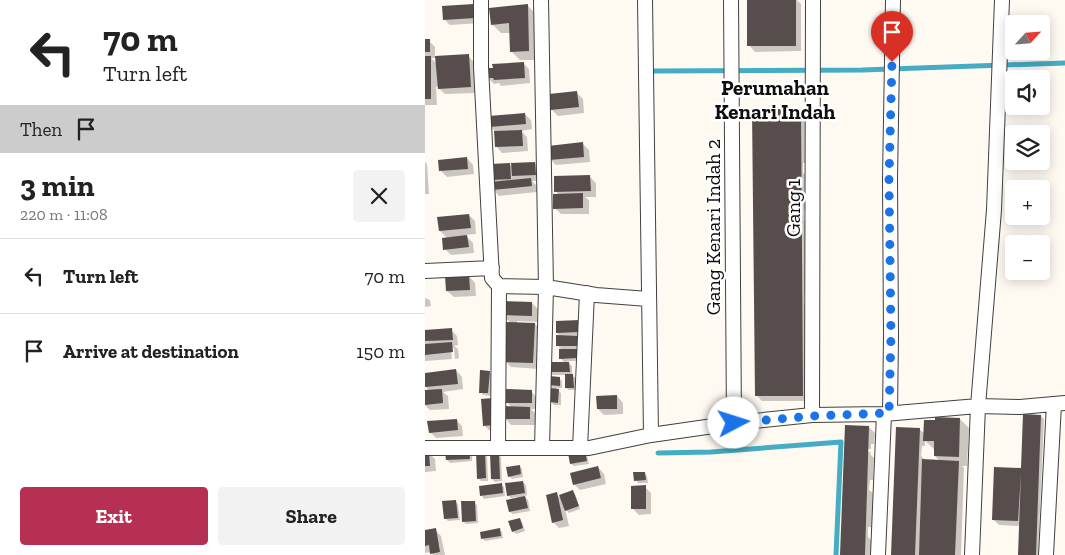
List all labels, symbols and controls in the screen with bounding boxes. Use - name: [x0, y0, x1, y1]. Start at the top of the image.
- pin: [871, 11, 913, 62]
- north arrow: [1005, 15, 1050, 60]
- map controls: [1005, 15, 1050, 280]
- text: 70 m: [103, 18, 178, 60]
- icon: arrive: [878, 18, 906, 46]
- icon: left: [20, 20, 85, 85]
- text: Turn left: [103, 60, 187, 87]
- button: sound: [1005, 70, 1050, 115]
- district label: Perumahan Kenari Indah: [714, 75, 836, 124]
- icon: arrive: [72, 115, 100, 143]
- text: Then: [20, 118, 62, 141]
- button: layers: [1005, 125, 1050, 170]
- street label: Gang Kenari Indah 2: [701, 139, 725, 315]
- text: 3 min: [20, 168, 95, 204]
- button: close: [353, 170, 405, 222]
- street label: Gang 1: [781, 179, 805, 237]
- button: +: [1005, 180, 1050, 225]
- text: 220 m · 11:08: [20, 205, 108, 224]
- button: −: [1005, 235, 1050, 280]
- icon: left: [20, 262, 48, 290]
- text: Turn left: [63, 265, 138, 288]
- text: 70 m: [364, 265, 405, 288]
- icon: arrive: [20, 337, 48, 365]
- text: Arrive at destination: [63, 340, 239, 363]
- text: 150 m: [356, 340, 405, 363]
- position arrow: [707, 396, 759, 448]
- button: Exit: [20, 487, 208, 545]
- button: Share: [218, 487, 405, 545]

